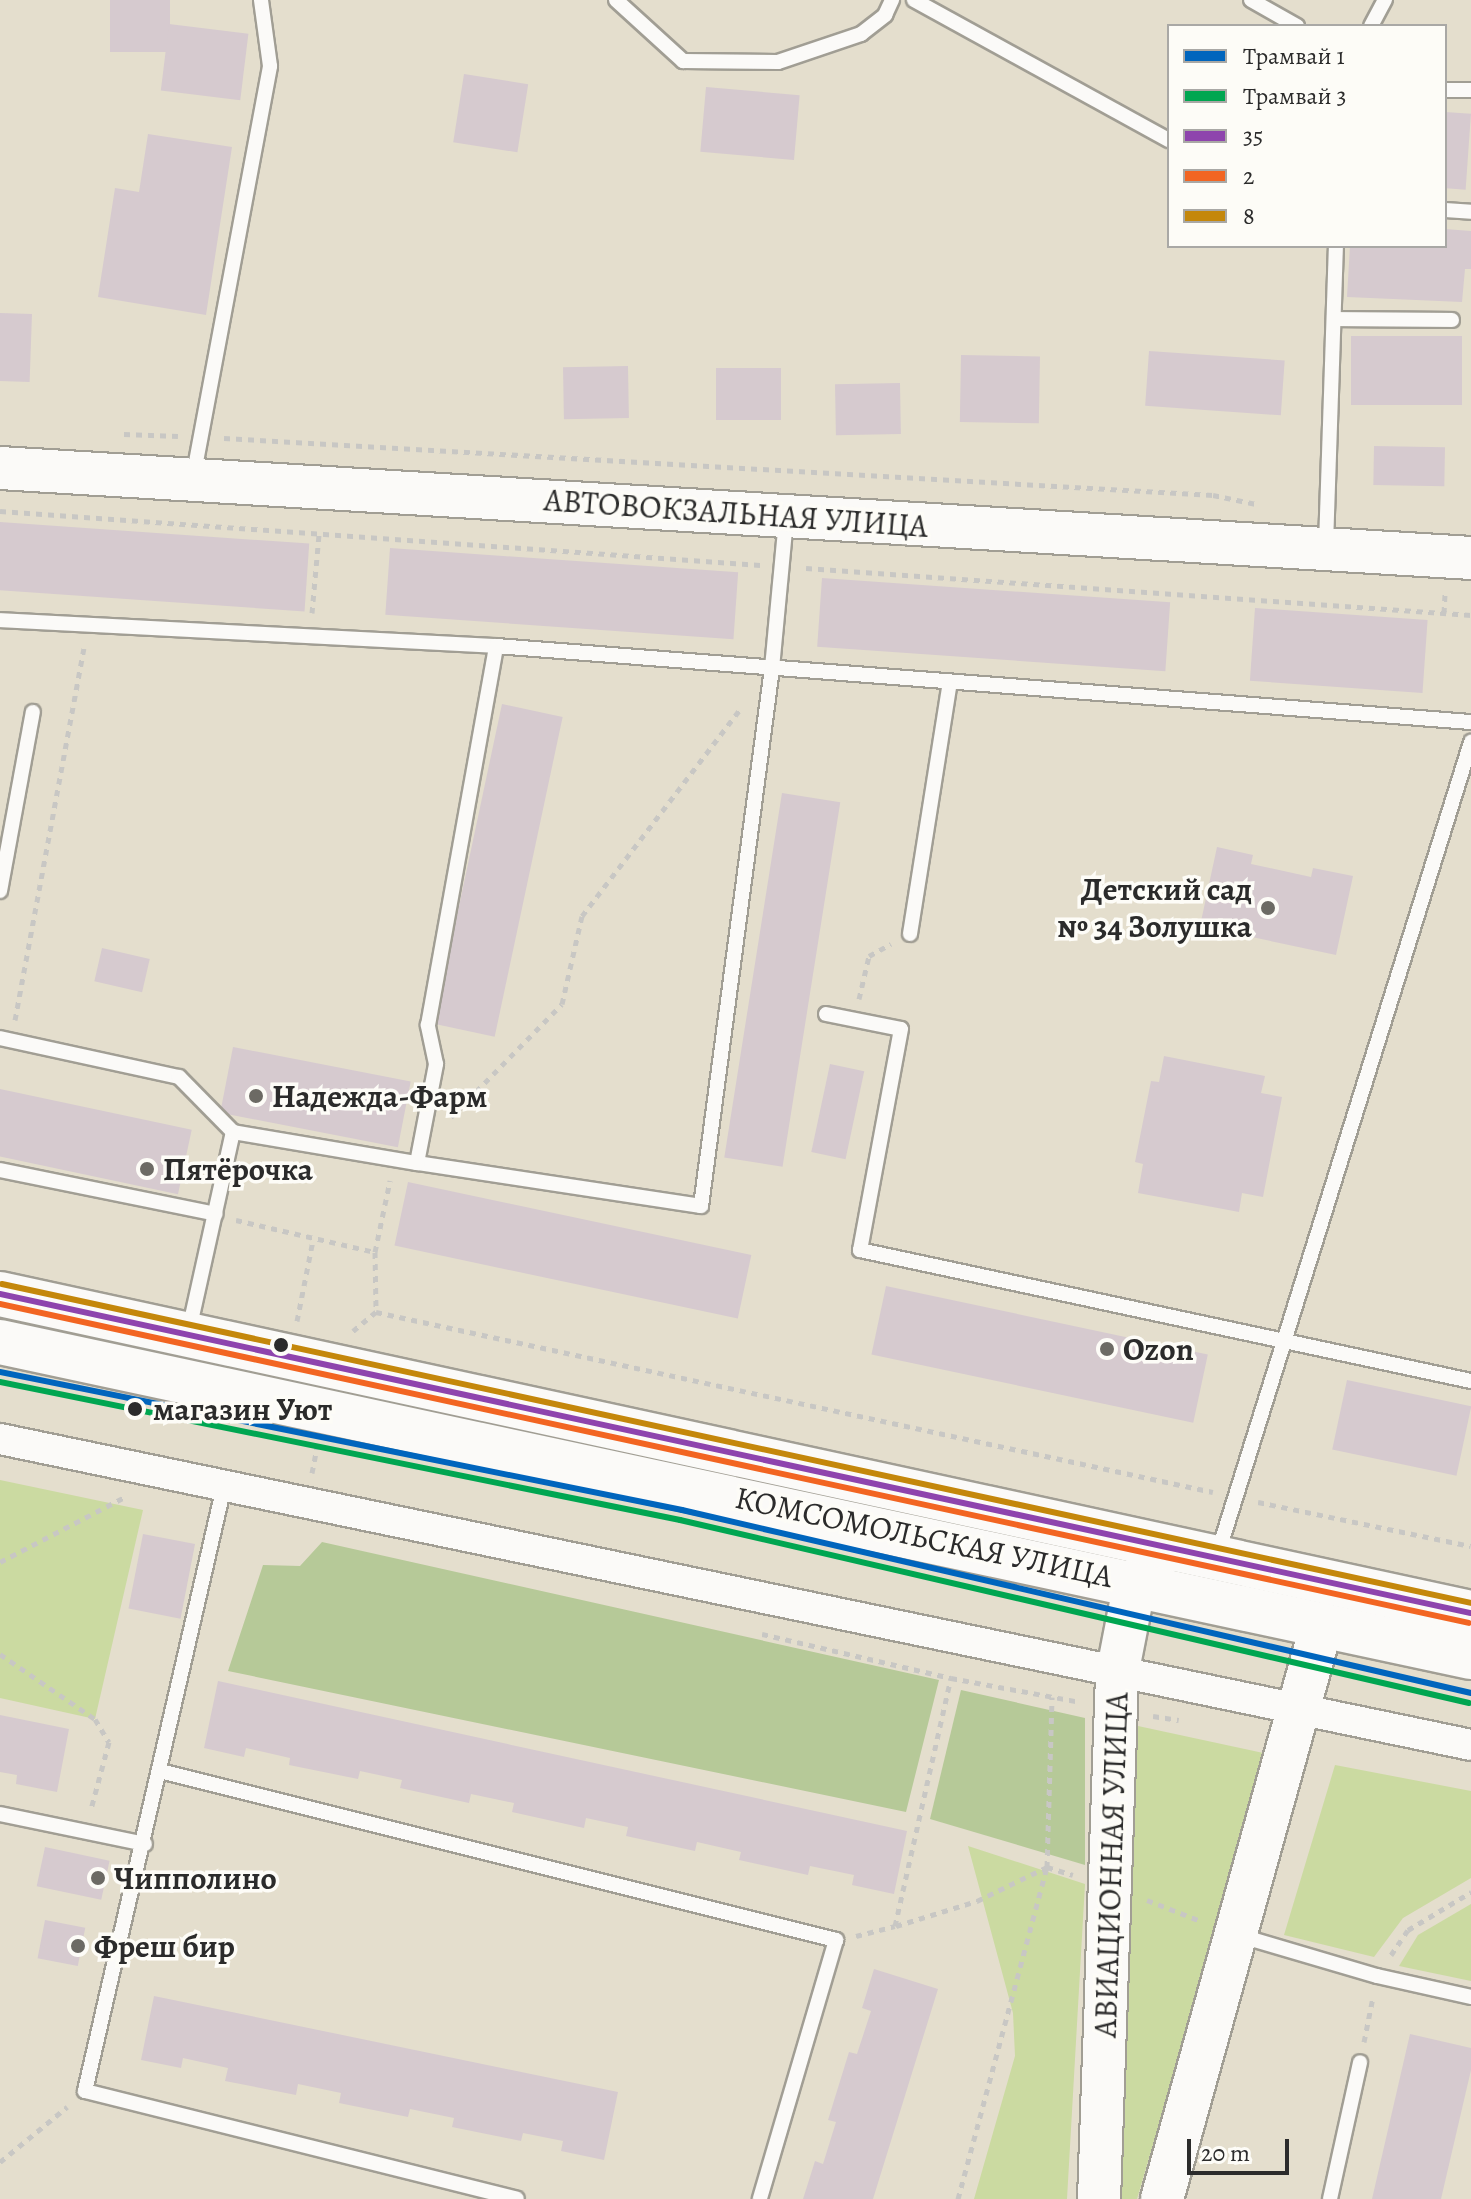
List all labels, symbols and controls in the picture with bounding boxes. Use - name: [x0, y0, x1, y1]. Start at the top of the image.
- legend: [1167, 24, 1447, 248]
- text: Трамвай 1: [1243, 40, 1345, 72]
- text: Трамвай 3: [1243, 80, 1346, 112]
- text: 35: [1243, 120, 1263, 152]
- text: 2: [1243, 160, 1254, 192]
- text: 8: [1243, 200, 1255, 232]
- street label: АВТОВОКЗАЛЬНАЯ УЛИЦА: [543, 480, 929, 546]
- place label: Детский сад № 34 Золушка: [1057, 871, 1252, 946]
- marker: Детский сад № 34 Золушка: [1259, 899, 1277, 917]
- place label: Надежда-Фарм: [272, 1077, 487, 1115]
- marker: Надежда-Фарм: [247, 1087, 265, 1105]
- place label: Пятёрочка: [163, 1150, 313, 1188]
- marker: Пятёрочка: [138, 1160, 156, 1178]
- place label: Ozon: [1123, 1330, 1194, 1368]
- unlabelled marker: [273, 1337, 289, 1353]
- marker: Ozon: [1098, 1340, 1116, 1358]
- place label: магазин Уют: [153, 1390, 332, 1428]
- marker: магазин Уют: [124, 1398, 146, 1420]
- street label: КОМСОМОЛЬСКАЯ УЛИЦА: [732, 1478, 1116, 1596]
- street label: АВИАЦИОННАЯ УЛИЦА: [1086, 1692, 1136, 2038]
- place label: Чипполино: [114, 1859, 277, 1897]
- marker: Чипполино: [89, 1869, 107, 1887]
- place label: Фреш бир: [94, 1927, 235, 1965]
- marker: Фреш бир: [69, 1937, 87, 1955]
- scale bar: [1191, 2123, 1293, 2173]
- text: 20 m: [1201, 2137, 1250, 2169]

